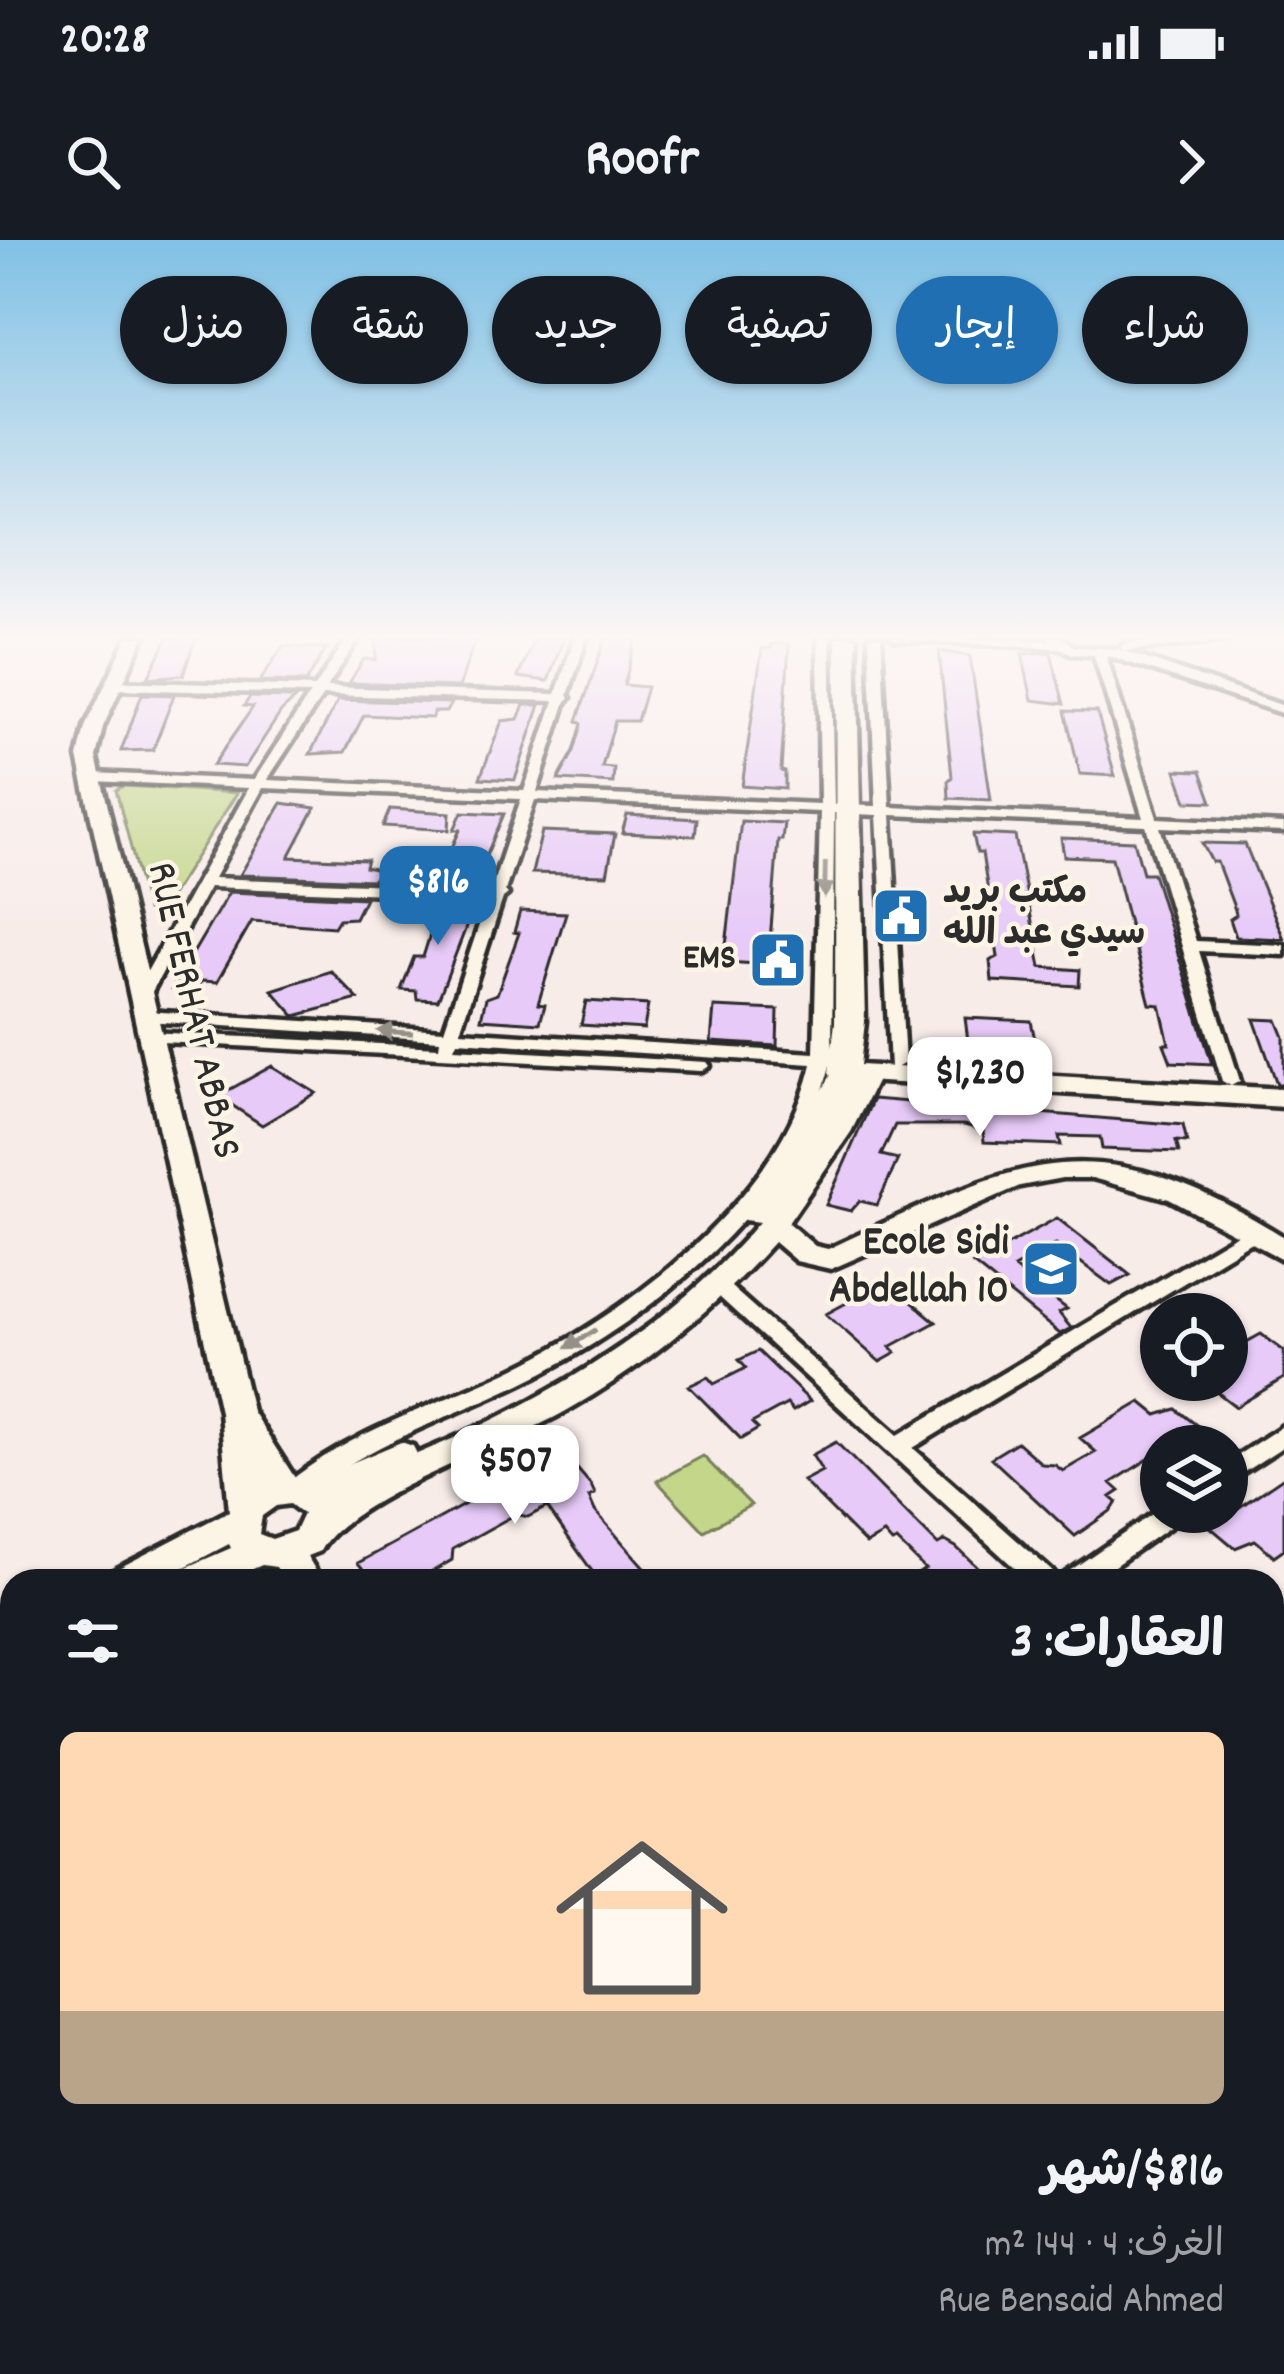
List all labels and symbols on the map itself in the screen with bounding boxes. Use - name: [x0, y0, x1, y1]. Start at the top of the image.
- pin: $816: [367, 846, 509, 948]
- street label: RUE FERHAT ABBAS: [128, 857, 254, 1165]
- one-way arrow: [815, 862, 835, 900]
- place label: مكتب بريد سيدي عبد الله: [943, 869, 1145, 962]
- public building icon: مكتب بريد سيدي عبد الله: [870, 885, 932, 947]
- public building icon: EMS: [747, 929, 809, 991]
- place label: EMS: [683, 934, 736, 986]
- one-way arrow: [375, 1022, 413, 1041]
- pin: $1,230: [882, 1037, 1078, 1139]
- place label: Ecole Sidi Abdellah 10: [829, 1215, 1009, 1323]
- school or university icon: Ecole Sidi Abdellah 10: [1020, 1238, 1082, 1300]
- one-way arrow: [564, 1328, 598, 1349]
- pin: $507: [444, 1425, 586, 1527]

